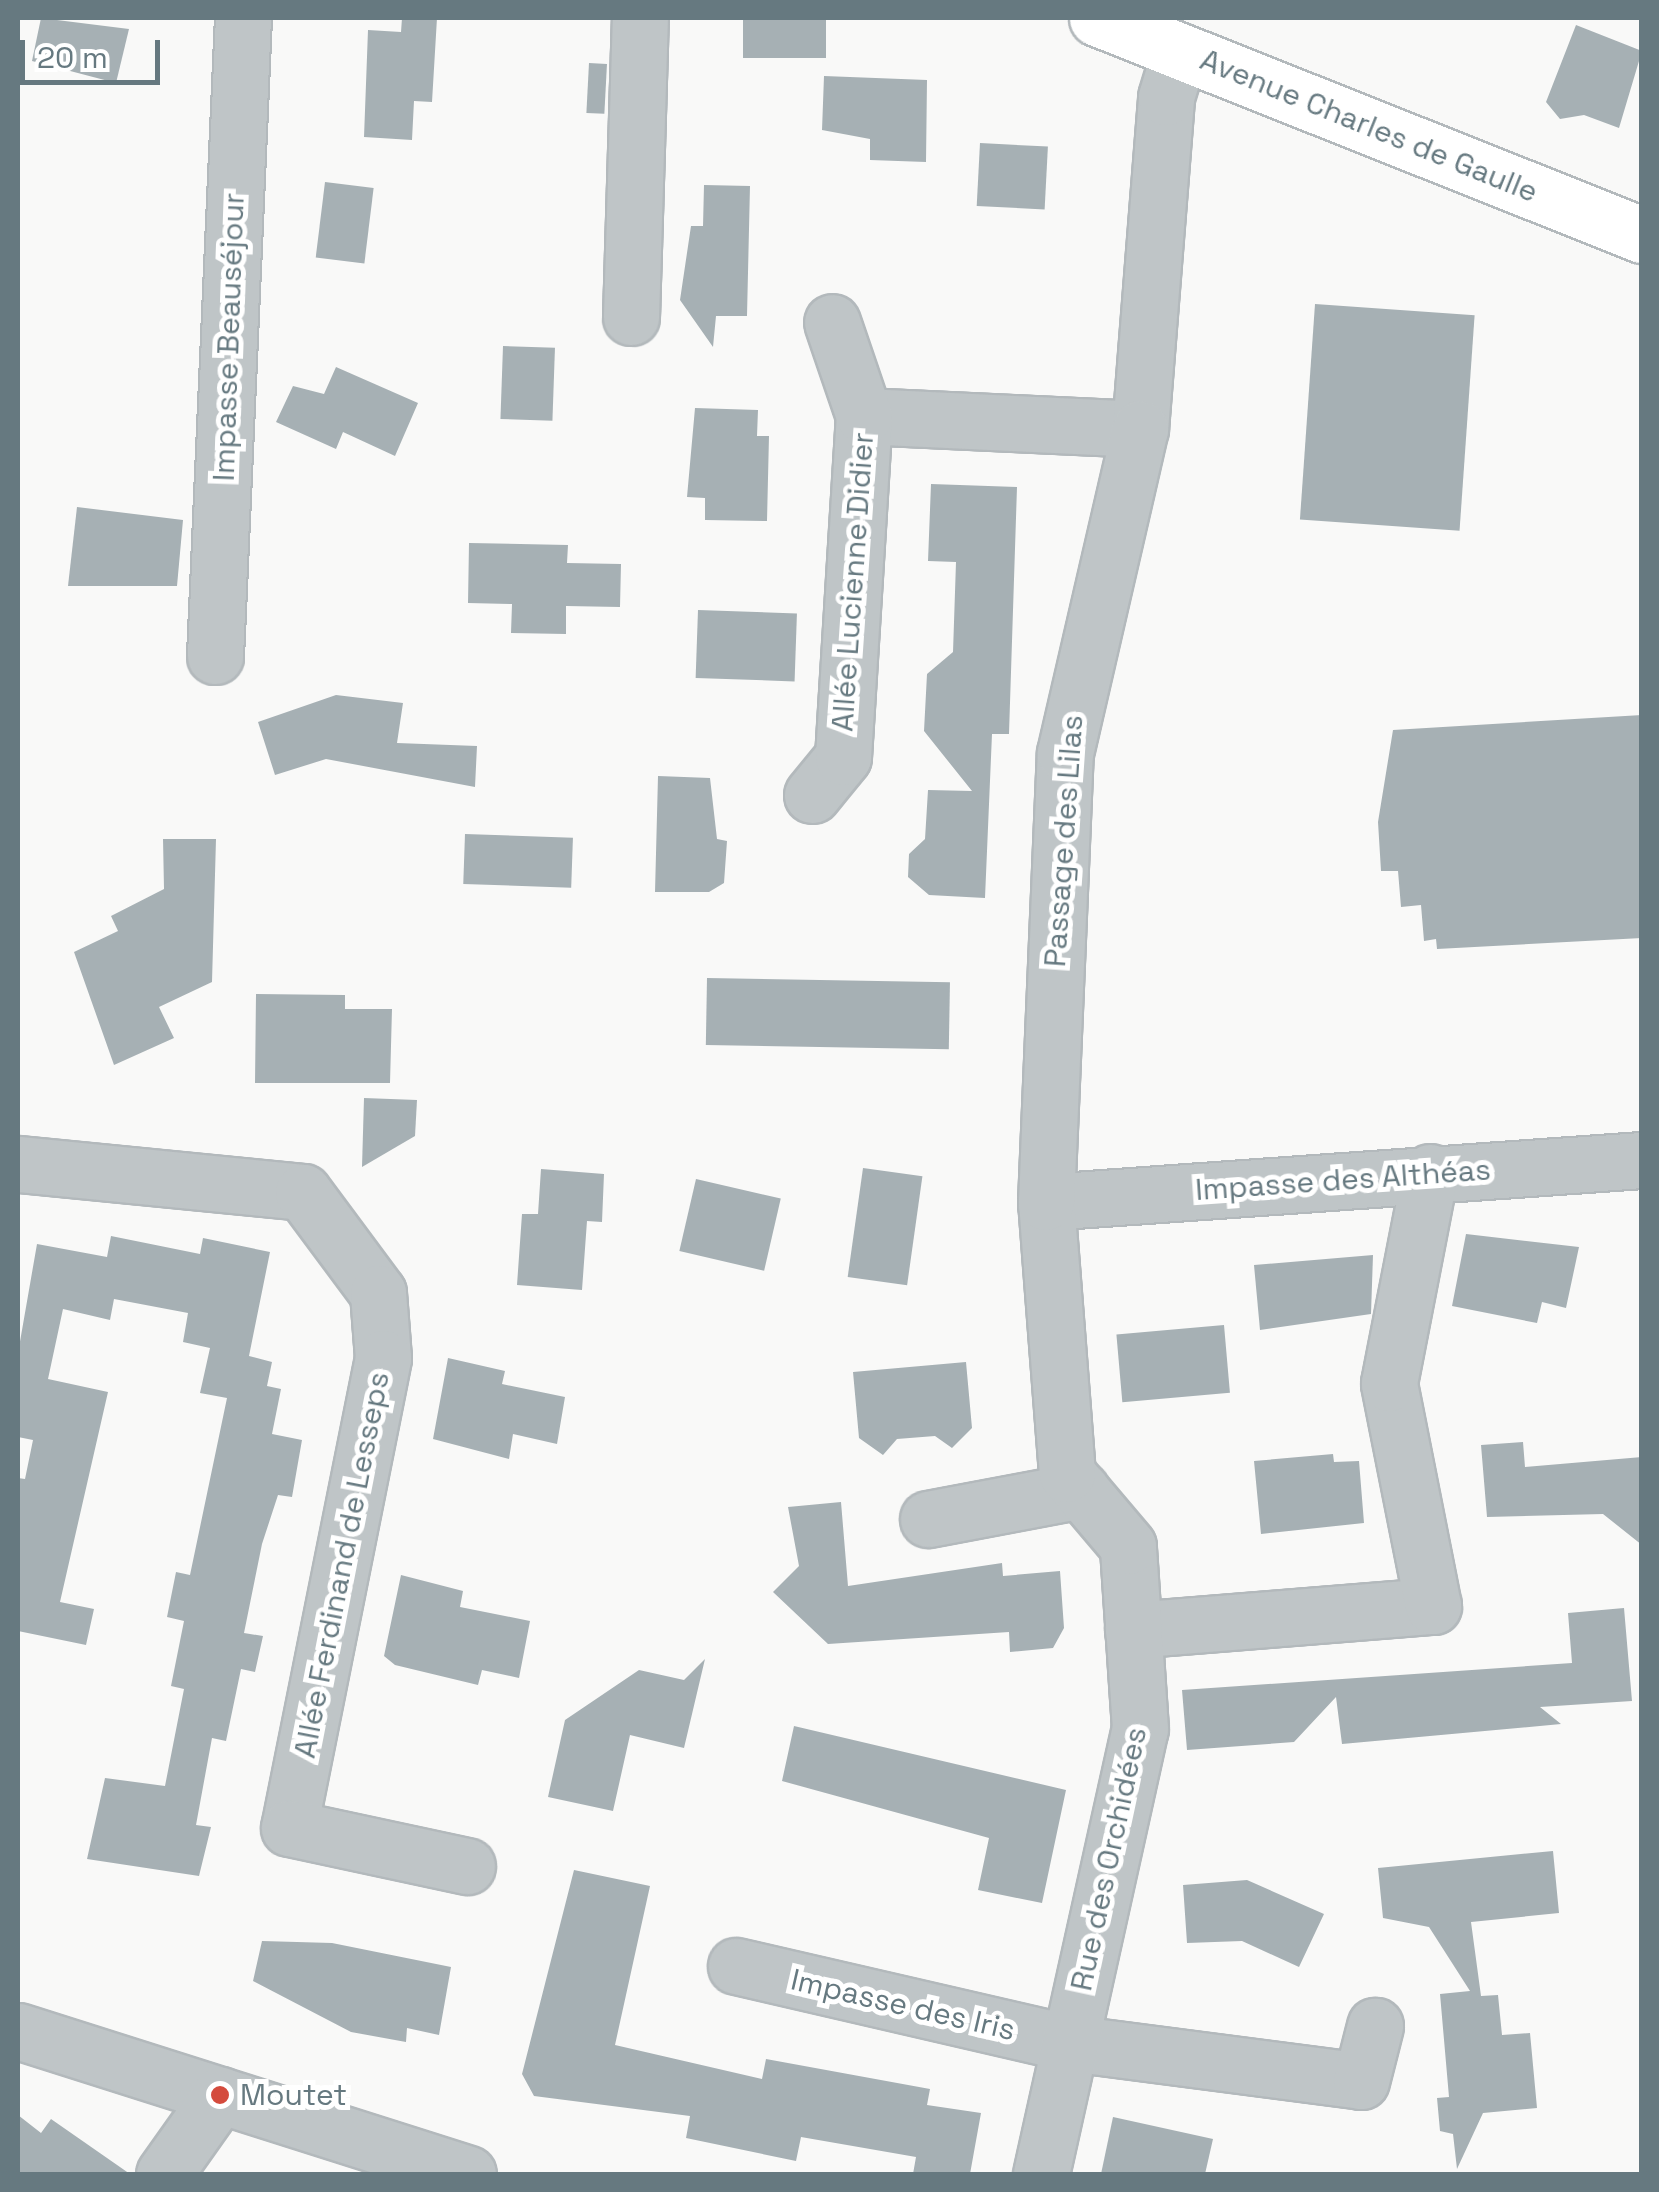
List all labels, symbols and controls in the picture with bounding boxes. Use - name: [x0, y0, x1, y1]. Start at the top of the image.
- scale bar: [25, 20, 165, 82]
- text: 20 m: [37, 38, 108, 77]
- street label: Avenue Charles de Gaulle: [1195, 42, 1543, 210]
- street label: Impasse Beauséjour: [206, 192, 252, 482]
- street label: Allée Lucienne Didier: [825, 431, 881, 733]
- street label: Passage des Lilas: [1037, 714, 1091, 968]
- street label: Impasse des Althéas: [1194, 1152, 1492, 1208]
- street label: Allée Ferdinand de Lesseps: [287, 1369, 397, 1761]
- street label: Rue des Orchidées: [1063, 1724, 1155, 1994]
- street label: Impasse des Iris: [787, 1962, 1019, 2048]
- place label: Moutet: [240, 2077, 347, 2113]
- marker: Moutet: [209, 2084, 231, 2106]

